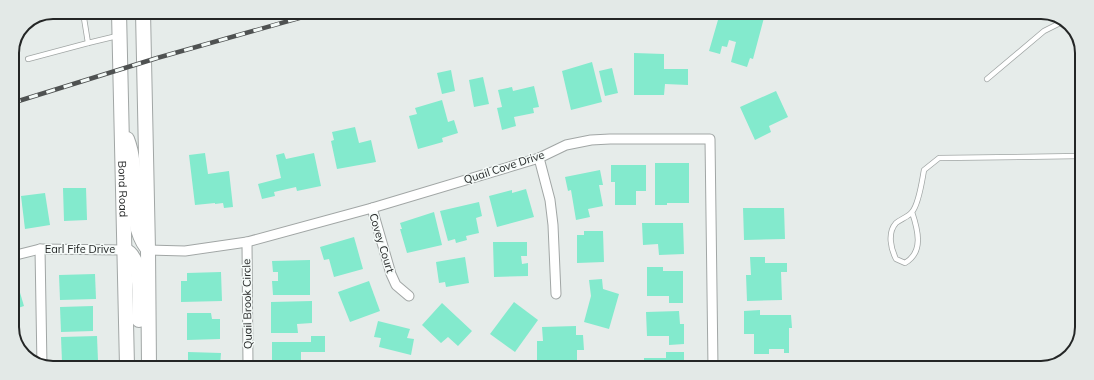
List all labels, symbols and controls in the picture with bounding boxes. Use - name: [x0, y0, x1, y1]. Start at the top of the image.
- street label: Quail Cove Drive: [462, 147, 546, 187]
- street label: Bond Road: [115, 160, 131, 217]
- street label: Covey Court: [366, 211, 398, 275]
- street label: Earl Fife Drive: [45, 242, 115, 256]
- street label: Quail Brook Circle: [239, 259, 255, 349]

